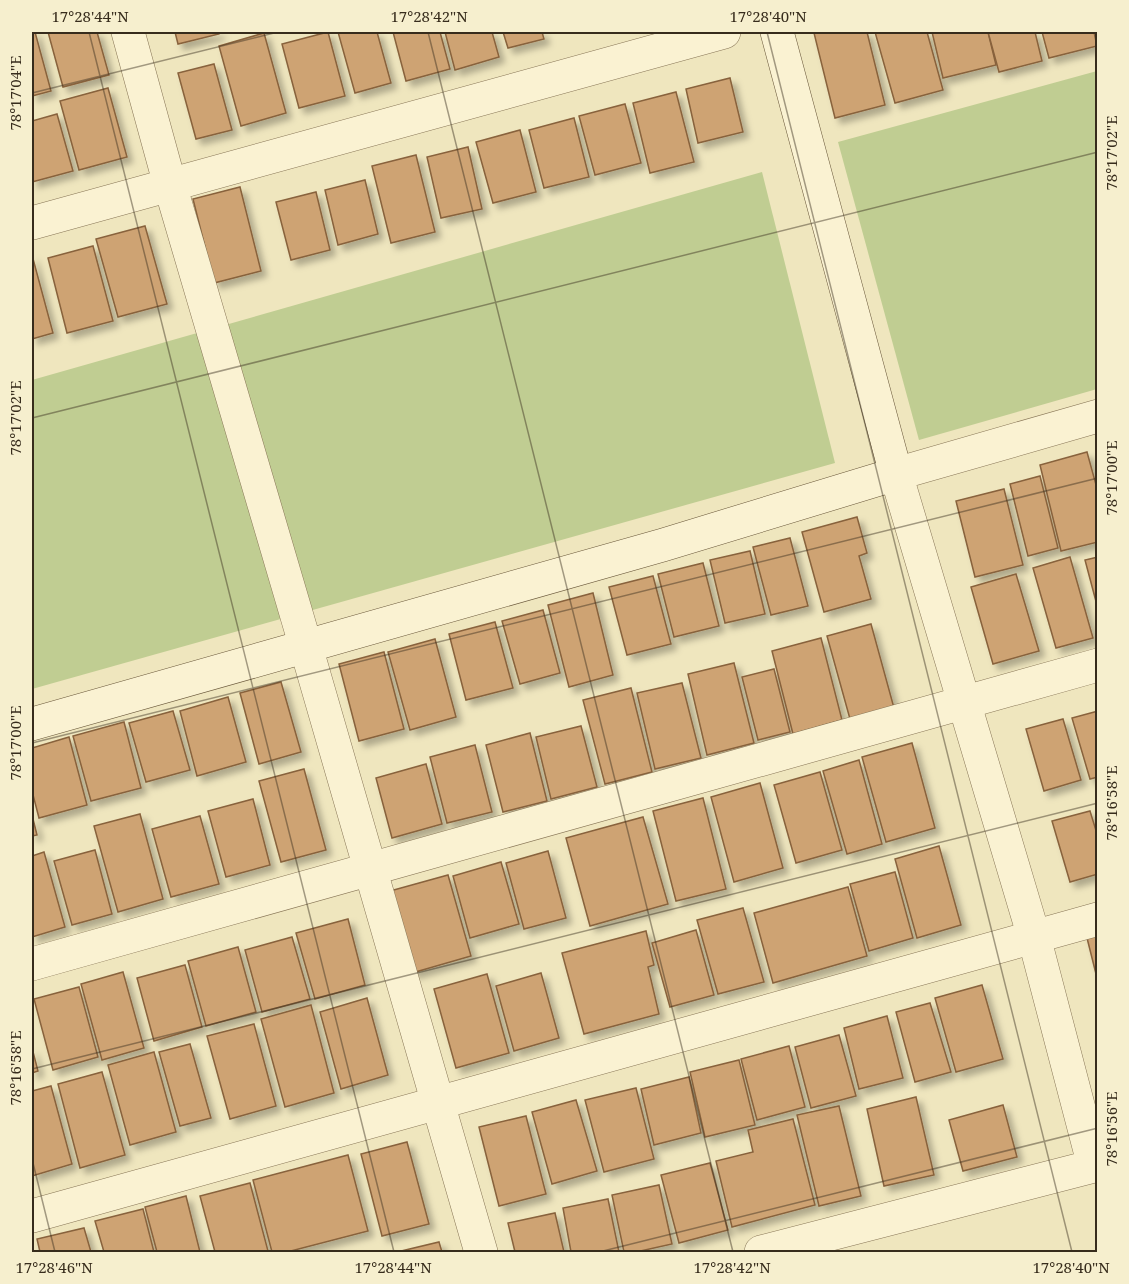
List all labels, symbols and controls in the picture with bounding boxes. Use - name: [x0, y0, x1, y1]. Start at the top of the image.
- text: 17°28'44"N: [51, 6, 129, 26]
- text: 17°28'42"N: [390, 6, 468, 26]
- text: 17°28'40"N: [729, 6, 807, 26]
- text: 78°17'04"E: [5, 55, 25, 131]
- text: 78°17'02"E: [1101, 115, 1121, 191]
- text: 78°17'02"E: [5, 380, 25, 456]
- text: 78°17'00"E: [1101, 440, 1121, 516]
- text: 78°17'00"E: [5, 705, 25, 781]
- text: 78°16'58"E: [1101, 765, 1121, 841]
- text: 78°16'58"E: [5, 1030, 25, 1106]
- text: 78°16'56"E: [1101, 1091, 1121, 1167]
- text: 17°28'46"N: [15, 1257, 93, 1277]
- text: 17°28'44"N: [354, 1257, 432, 1277]
- text: 17°28'42"N: [693, 1257, 771, 1277]
- text: 17°28'40"N: [1032, 1257, 1110, 1277]

